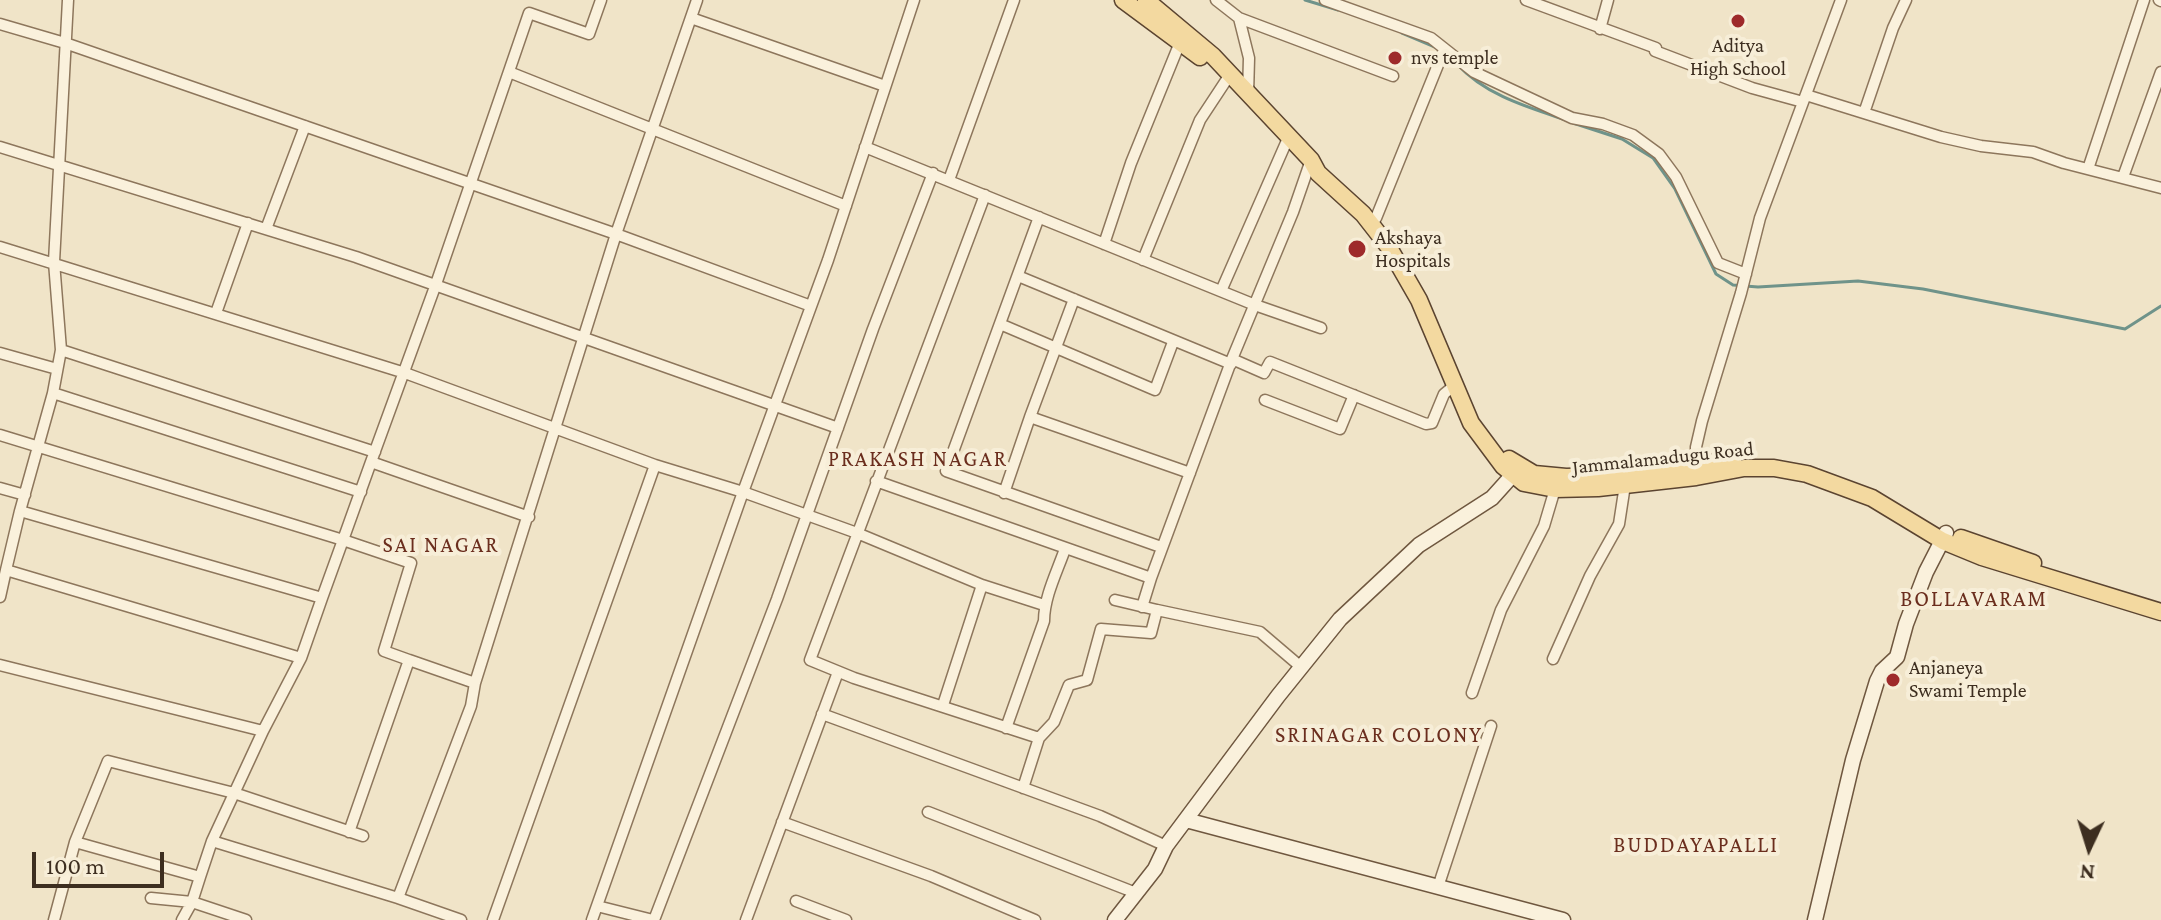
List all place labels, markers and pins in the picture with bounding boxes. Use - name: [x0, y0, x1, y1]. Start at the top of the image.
- marker: Aditya High School: [1729, 12, 1747, 30]
- place label: Aditya High School: [1690, 34, 1786, 81]
- place label: nvs temple: [1411, 46, 1498, 70]
- marker: nvs temple: [1386, 49, 1404, 67]
- place label: Akshaya Hospitals: [1375, 226, 1451, 273]
- marker: Akshaya Hospitals: [1346, 238, 1368, 260]
- place label: Anjaneya Swami Temple: [1909, 656, 2026, 703]
- marker: Anjaneya Swami Temple: [1884, 671, 1902, 689]

